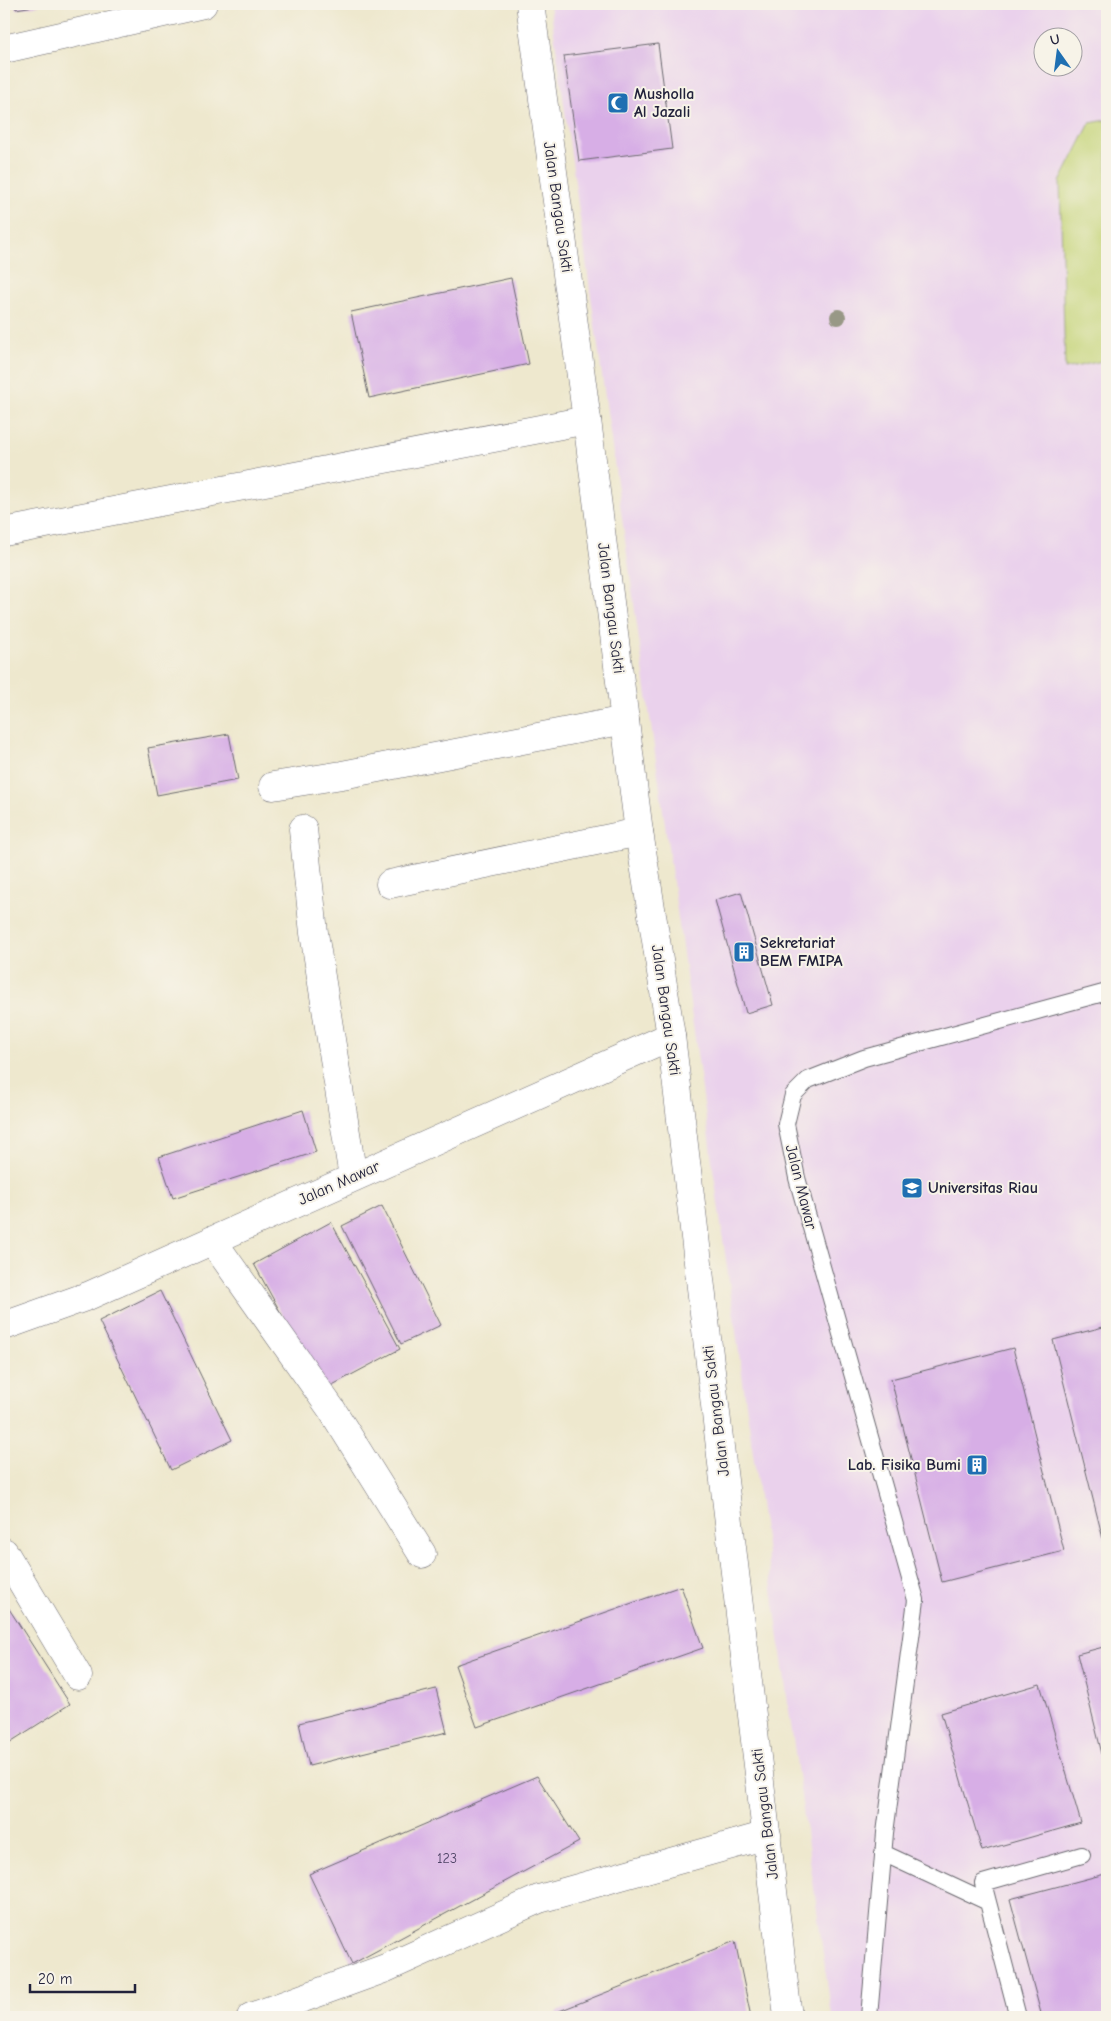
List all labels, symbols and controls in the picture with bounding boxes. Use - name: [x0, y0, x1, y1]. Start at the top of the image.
- north arrow: [1034, 28, 1084, 78]
- text: U: [1048, 30, 1062, 49]
- place label: Musholla Al Jazali: [634, 85, 694, 121]
- mosque icon: Musholla Al Jazali: [606, 91, 630, 115]
- street label: Jalan Bangau Sakti: [540, 140, 576, 274]
- street label: Jalan Bangau Sakti: [594, 541, 628, 675]
- place label: Sekretariat BEM FMIPA: [760, 934, 843, 970]
- building icon: Sekretariat BEM FMIPA: [732, 940, 756, 964]
- street label: Jalan Bangau Sakti: [648, 943, 684, 1077]
- street label: Jalan Mawar: [782, 1143, 820, 1232]
- street label: Jalan Mawar: [296, 1157, 383, 1209]
- school or university icon: Universitas Riau: [900, 1176, 924, 1200]
- place label: Universitas Riau: [928, 1179, 1038, 1197]
- street label: Jalan Bangau Sakti: [699, 1344, 733, 1478]
- building icon: Lab. Fisika Bumi: [965, 1453, 989, 1477]
- place label: Lab. Fisika Bumi: [848, 1456, 961, 1474]
- street label: Jalan Bangau Sakti: [748, 1747, 782, 1881]
- house number: 123: [437, 1850, 457, 1867]
- scale bar: [30, 1961, 135, 1993]
- text: 20 m: [38, 1970, 72, 1988]

